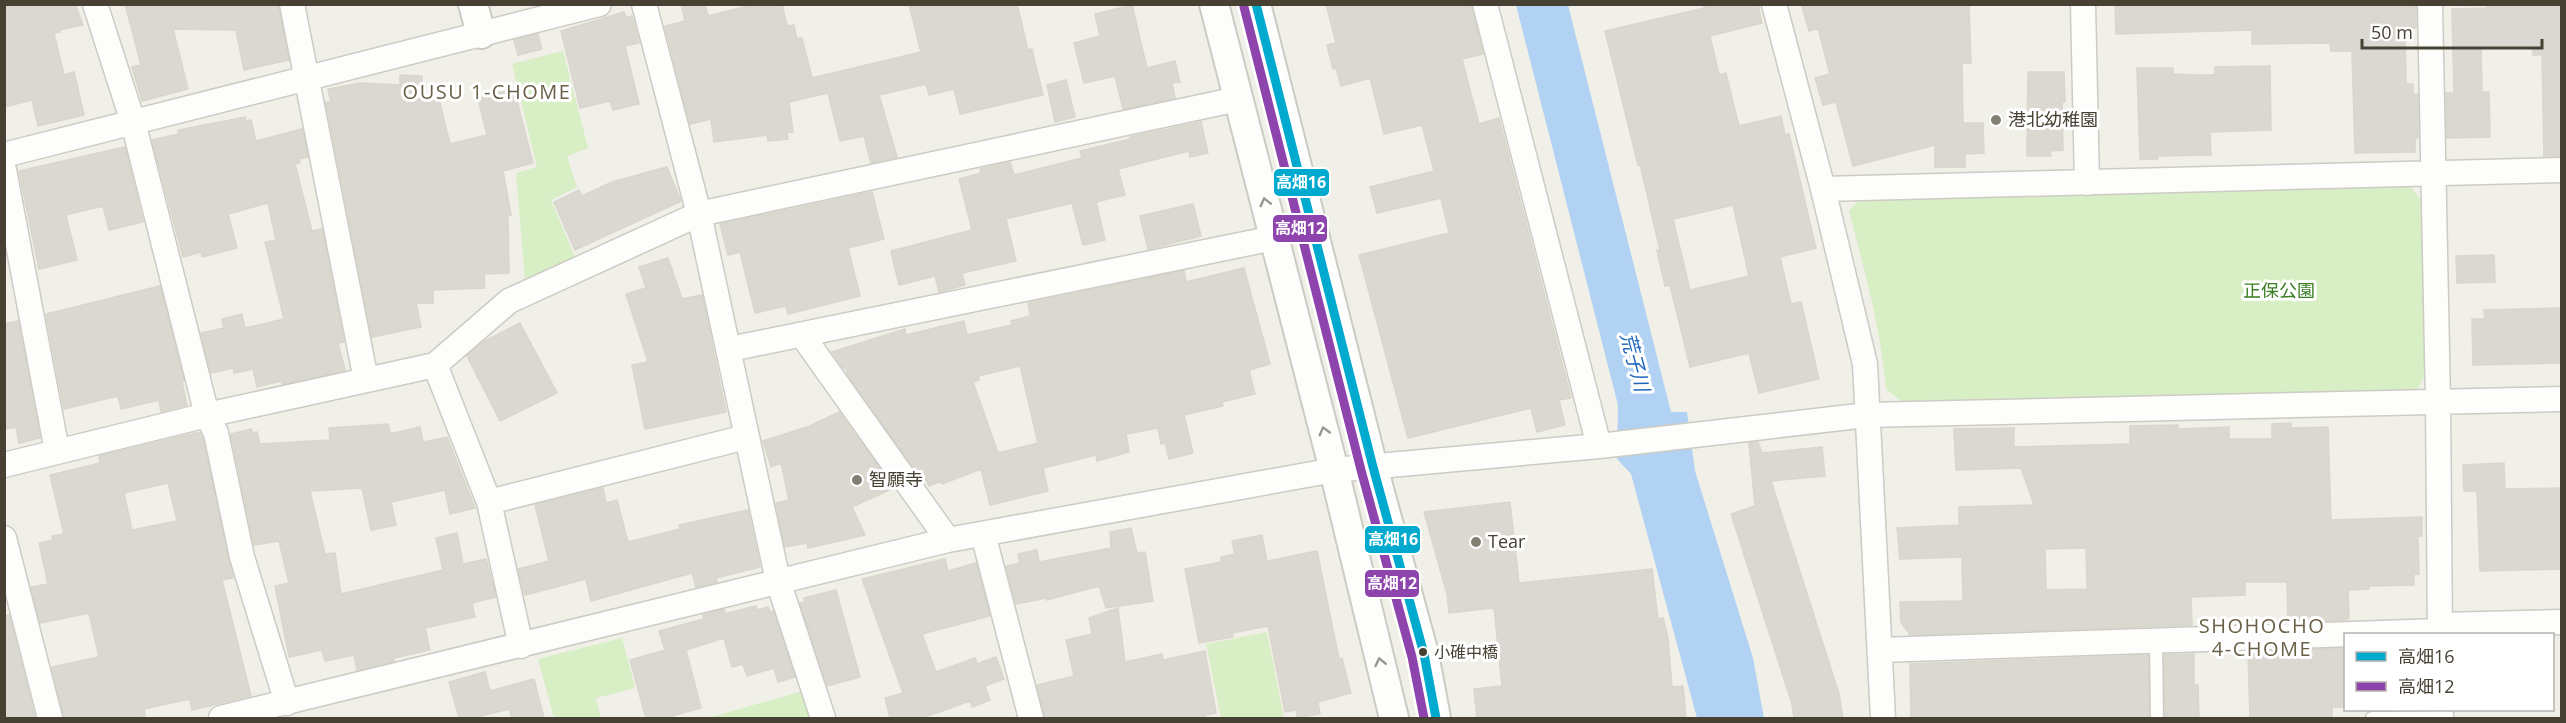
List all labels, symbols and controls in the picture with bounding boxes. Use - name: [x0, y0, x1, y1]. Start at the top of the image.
- scale bar: [2362, 12, 2542, 50]
- text: 50 m: [2371, 20, 2413, 44]
- district label: OUSU 1-CHOME: [403, 78, 571, 105]
- place label: 港北幼稚園: [2008, 107, 2098, 131]
- marker: 港北幼稚園: [1989, 113, 2003, 127]
- line badge: 高畑16: [1273, 168, 1330, 197]
- text: 高畑16: [1276, 171, 1326, 193]
- one-way arrow: [1259, 197, 1272, 207]
- line badge: 高畑12: [1272, 214, 1328, 243]
- text: 高畑12: [1275, 217, 1325, 239]
- park label: 正保公園: [2243, 278, 2315, 302]
- water label: 荒子川: [1615, 329, 1657, 396]
- one-way arrow: [1319, 426, 1332, 436]
- place label: 智願寺: [869, 467, 923, 491]
- marker: 智願寺: [850, 473, 864, 487]
- line badge: 高畑16: [1364, 525, 1421, 554]
- text: 高畑16: [1368, 528, 1418, 550]
- place label: Tear: [1488, 529, 1526, 553]
- marker: Tear: [1469, 535, 1483, 549]
- line badge: 高畑12: [1364, 569, 1420, 598]
- text: 高畑12: [1367, 572, 1417, 594]
- district label: SHOHOCHO 4-CHOME: [2199, 612, 2325, 662]
- legend: [2344, 633, 2554, 711]
- place label: 小碓中橋: [1434, 641, 1498, 663]
- text: 高畑16: [2398, 644, 2455, 668]
- marker: 小碓中橋: [1417, 646, 1429, 658]
- one-way arrow: [1375, 657, 1388, 667]
- text: 高畑12: [2398, 674, 2455, 698]

